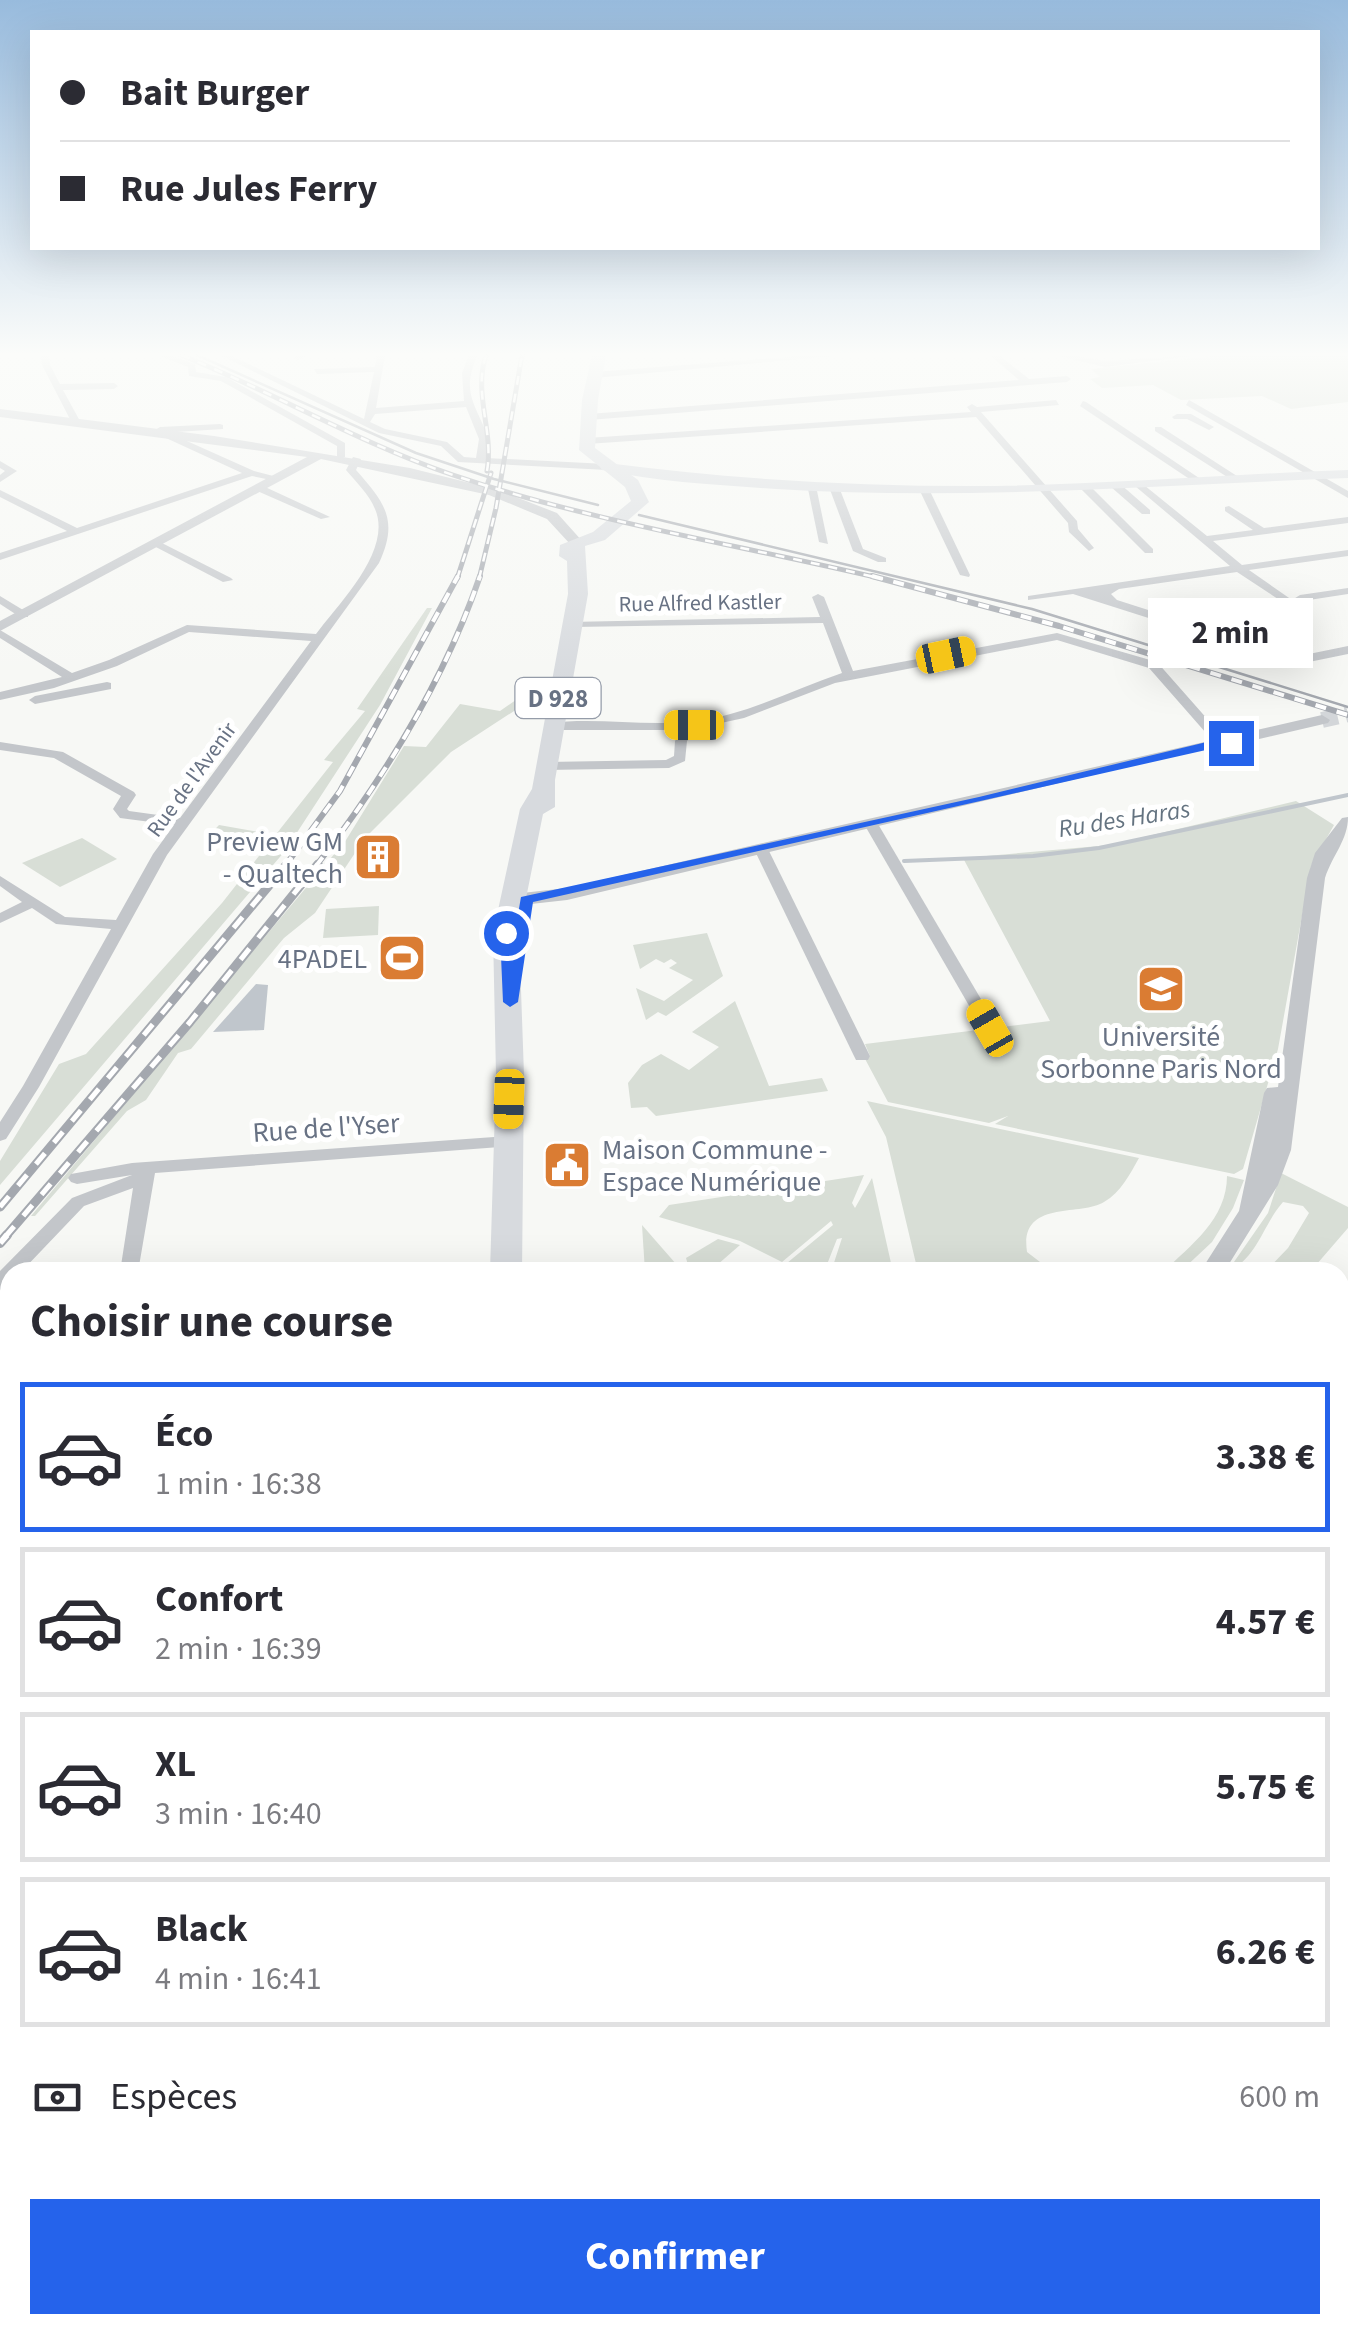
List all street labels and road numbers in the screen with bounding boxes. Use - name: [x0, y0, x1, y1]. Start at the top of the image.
- street label: Rue Alfred Kastler: [618, 586, 782, 620]
- road number: D 928: [516, 678, 600, 718]
- street label: Rue de l'Avenir: [139, 715, 245, 844]
- street label: Rue de l'Yser: [251, 1103, 401, 1153]

